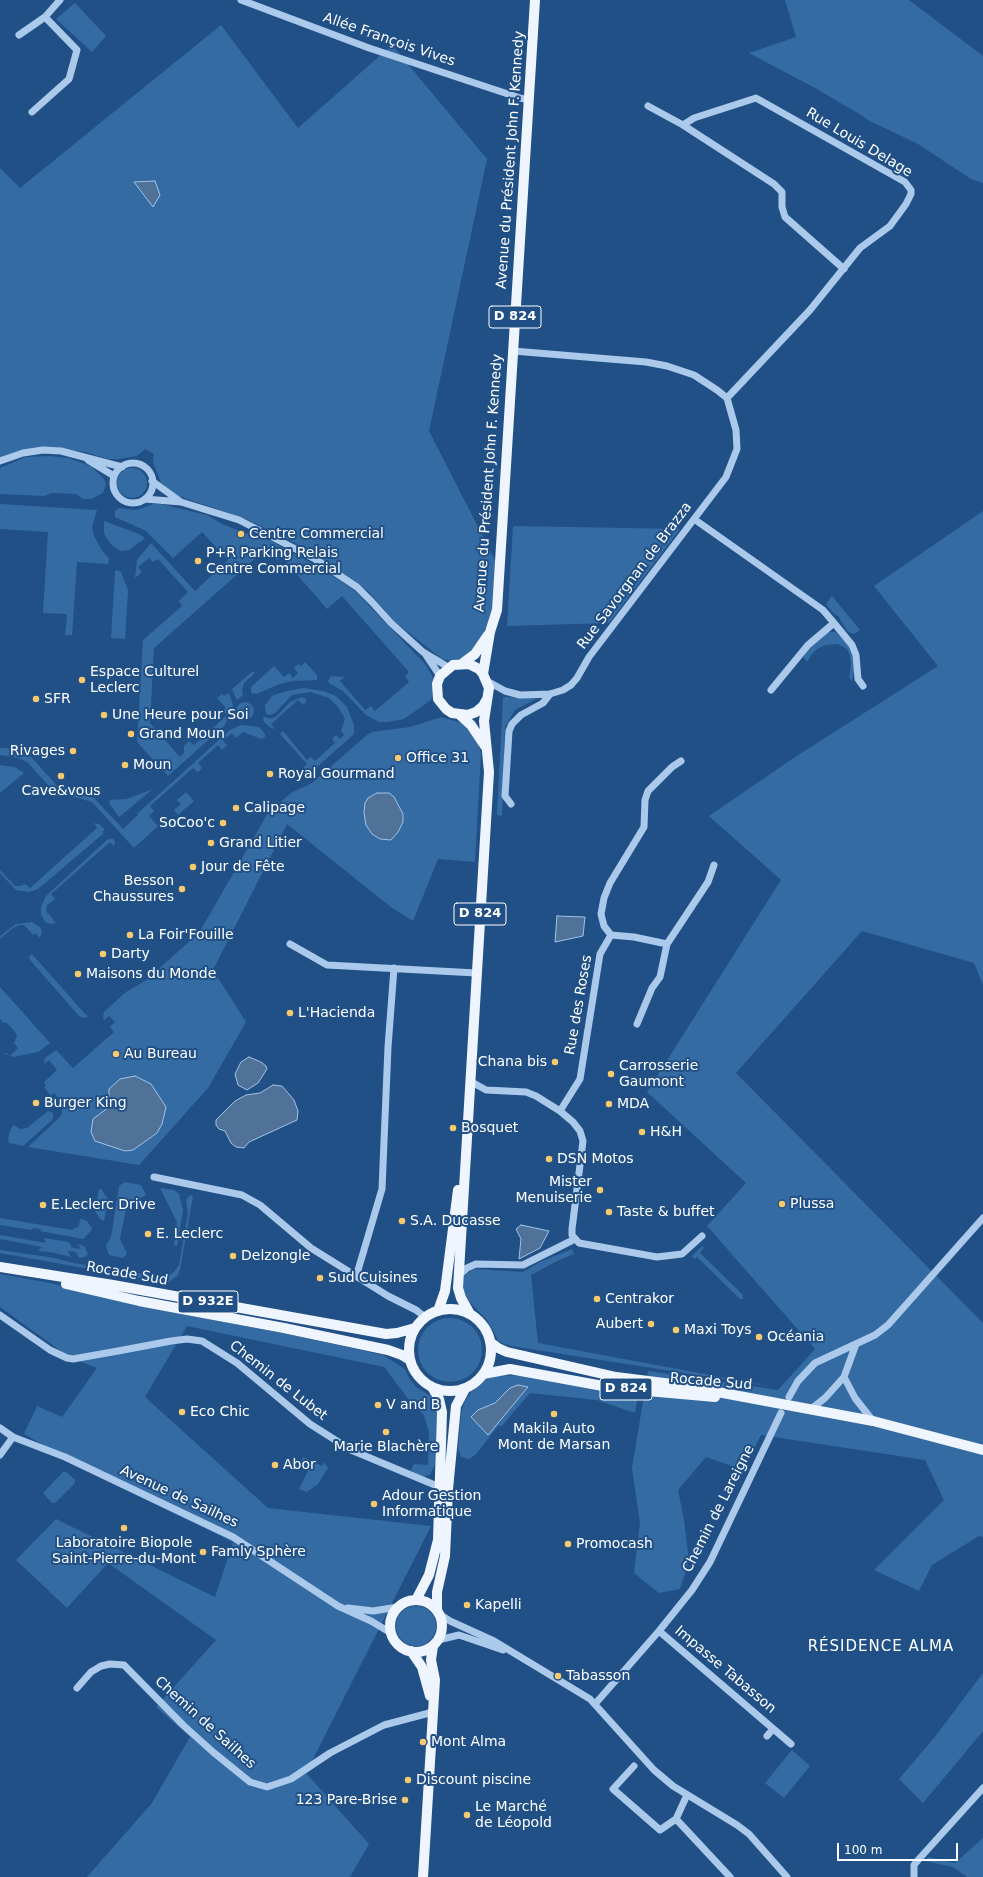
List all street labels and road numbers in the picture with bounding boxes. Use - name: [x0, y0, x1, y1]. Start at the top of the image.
- street label: Allée François Vives: [321, 10, 457, 70]
- street label: Avenue du Président John F. Kennedy: [494, 30, 528, 290]
- street label: Rue Louis Delage: [803, 105, 915, 181]
- road number: D 824: [489, 306, 541, 328]
- street label: Avenue du Président John F. Kennedy: [472, 353, 506, 613]
- street label: Rue Savorgnan de Brazza: [574, 499, 696, 653]
- road number: D 824: [454, 903, 506, 925]
- street label: Rue des Roses: [562, 954, 596, 1056]
- street label: Rocade Sud: [85, 1259, 169, 1289]
- road number: D 932E: [178, 1291, 238, 1313]
- street label: Chemin de Lubet: [226, 1338, 330, 1424]
- street label: Rocade Sud: [669, 1370, 753, 1394]
- road number: D 824: [600, 1378, 652, 1400]
- street label: Chemin de Lareigne: [680, 1442, 758, 1576]
- street label: Avenue de Sailhes: [117, 1462, 241, 1532]
- street label: Impasse Tabasson: [671, 1623, 779, 1717]
- street label: Chemin de Sailhes: [151, 1673, 259, 1773]

